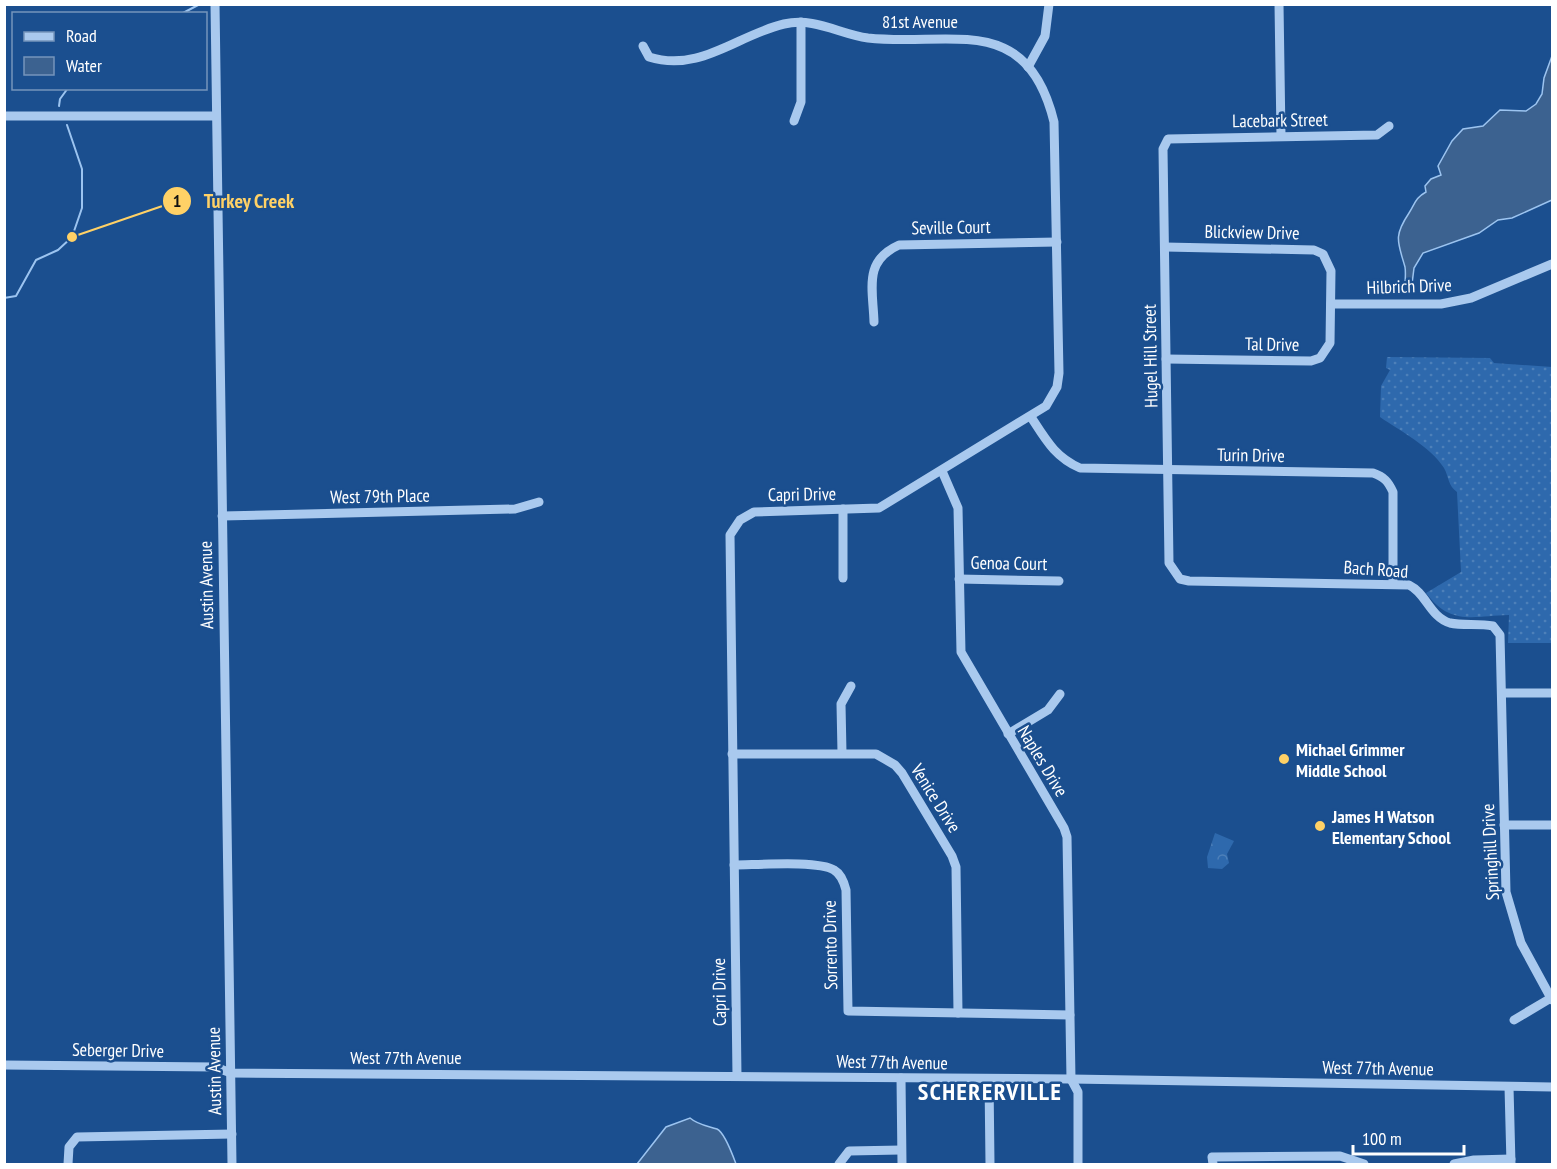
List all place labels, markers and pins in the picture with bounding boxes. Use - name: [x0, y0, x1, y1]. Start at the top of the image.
- callout: Turkey Creek: [162, 182, 307, 220]
- place label: Michael Grimmer Middle School: [1296, 738, 1405, 782]
- marker: Michael Grimmer Middle School: [1277, 752, 1291, 766]
- place label: James H Watson Elementary School: [1331, 805, 1451, 849]
- marker: James H Watson Elementary School: [1313, 819, 1327, 833]

